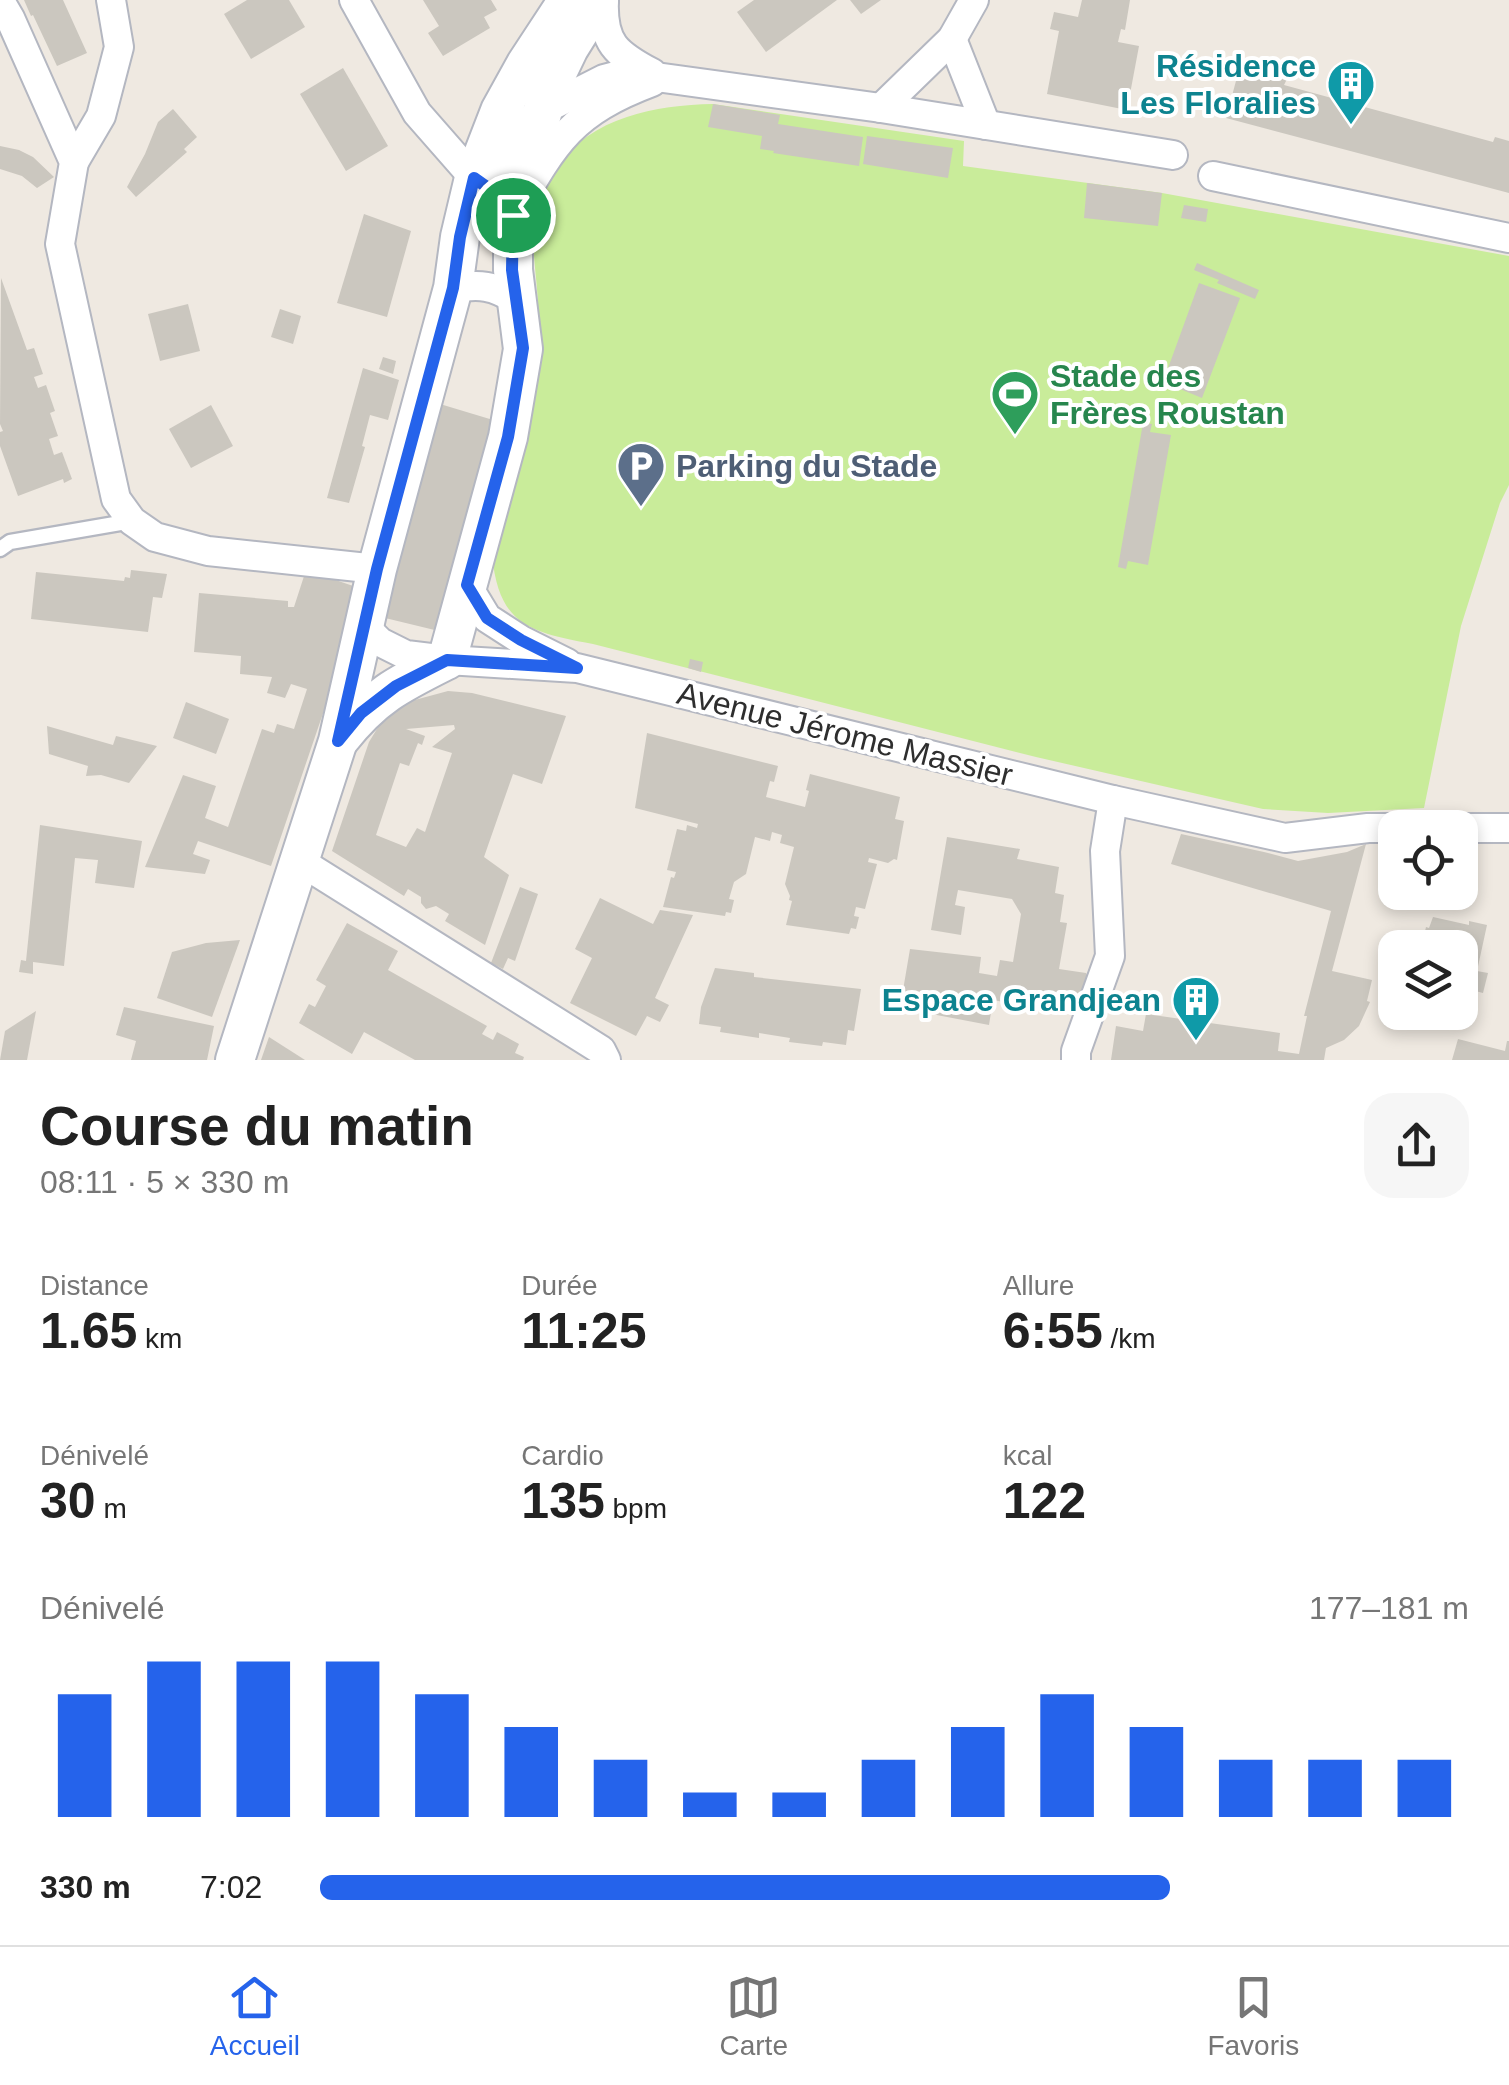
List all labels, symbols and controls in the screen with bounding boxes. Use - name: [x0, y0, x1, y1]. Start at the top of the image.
- place label: Résidence Les Floralies: [1120, 48, 1316, 121]
- building icon: Résidence Les Floralies: [1325, 58, 1377, 126]
- pin: [471, 173, 556, 258]
- icon: arrive: [486, 188, 541, 243]
- place label: Stade des Frères Roustan: [1050, 358, 1285, 431]
- sports icon: Stade des Frères Roustan: [989, 368, 1041, 436]
- parking icon: Parking du Stade: [615, 440, 667, 508]
- place label: Parking du Stade: [676, 448, 937, 484]
- street label: Avenue Jérome Massier: [674, 675, 1017, 793]
- map controls: [1378, 810, 1478, 1030]
- button: locate: [1378, 810, 1478, 910]
- button: layers: [1378, 930, 1478, 1030]
- building icon: Espace Grandjean: [1170, 974, 1222, 1042]
- place label: Espace Grandjean: [882, 982, 1161, 1018]
- button: share: [1364, 1093, 1469, 1198]
- text: Course du matin: [40, 1095, 474, 1157]
- text: 08:11 · 5 × 330 m: [40, 1164, 289, 1200]
- text: Distance: [40, 1270, 149, 1301]
- text: Durée: [521, 1270, 598, 1301]
- text: Allure: [1003, 1270, 1074, 1301]
- text: 1.65: [40, 1303, 137, 1359]
- text: 11:25: [521, 1303, 646, 1359]
- text: 6:55: [1003, 1303, 1103, 1359]
- text: km: [137, 1323, 182, 1354]
- text: /km: [1103, 1323, 1156, 1354]
- text: Dénivelé: [40, 1440, 149, 1471]
- text: Cardio: [521, 1440, 604, 1471]
- text: kcal: [1003, 1440, 1052, 1471]
- text: 30: [40, 1473, 96, 1529]
- text: 135: [521, 1473, 605, 1529]
- text: 122: [1003, 1473, 1086, 1529]
- text: m: [96, 1493, 127, 1524]
- text: bpm: [605, 1493, 667, 1524]
- text: Dénivelé: [40, 1590, 165, 1626]
- text: 177–181 m: [1309, 1590, 1469, 1626]
- text: 330 m: [40, 1869, 131, 1905]
- text: 7:02: [200, 1869, 262, 1905]
- tab: Accueil: [210, 1970, 300, 2062]
- tab: Carte: [719, 1970, 788, 2062]
- tab: Favoris: [1207, 1970, 1299, 2062]

